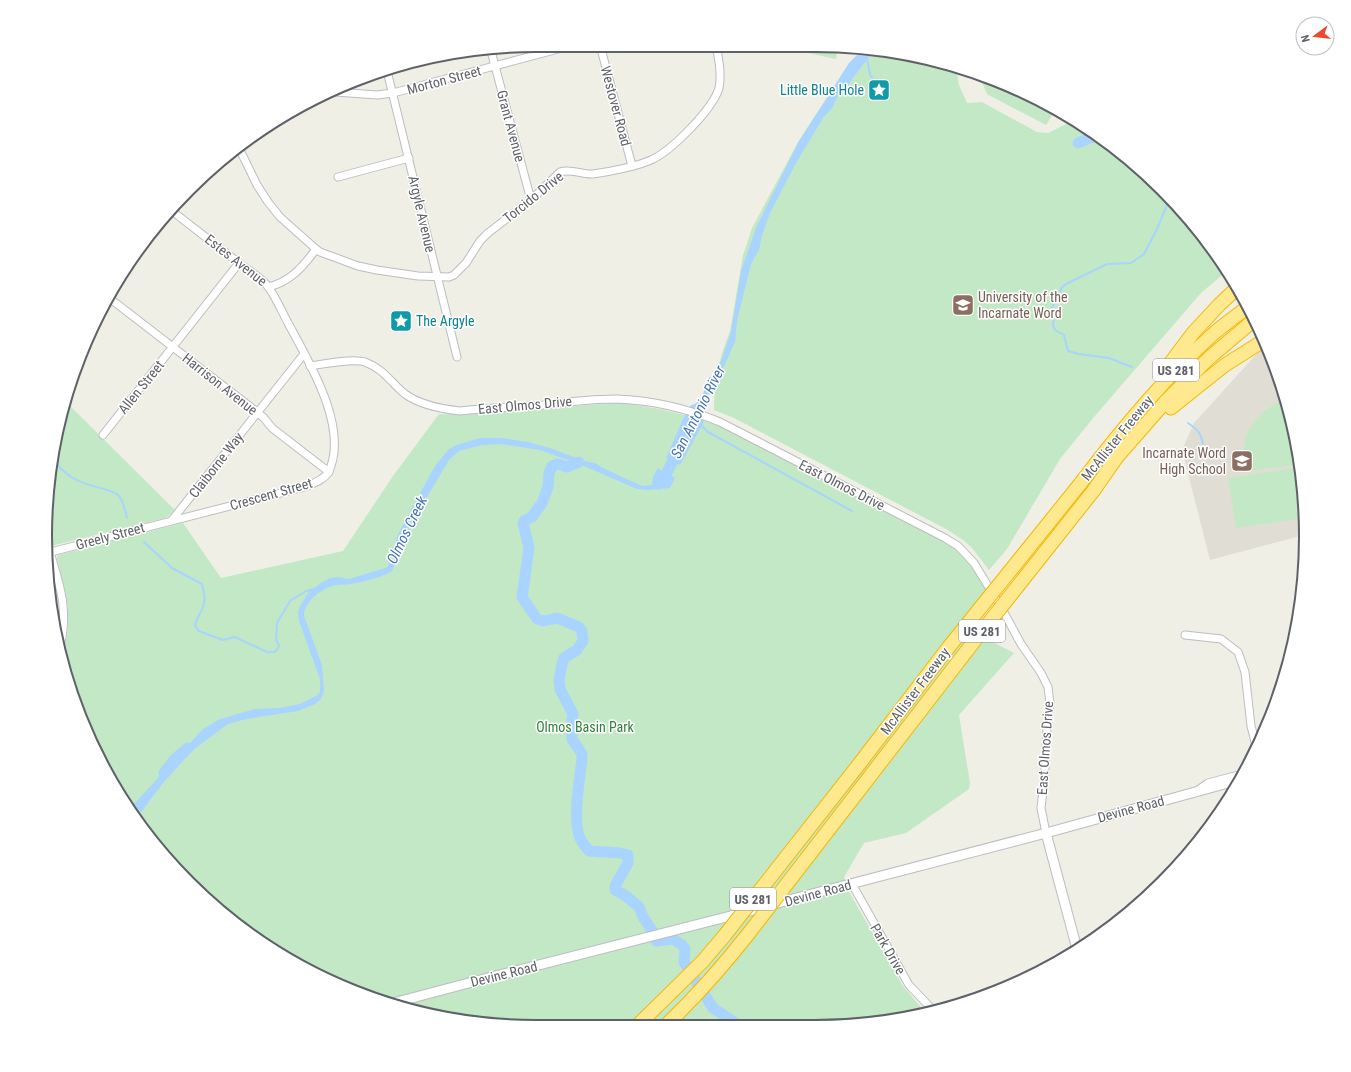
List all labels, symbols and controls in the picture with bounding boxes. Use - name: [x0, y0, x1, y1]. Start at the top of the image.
- north arrow: [1295, 16, 1335, 56]
- text: N: [1299, 33, 1313, 43]
- street label: Morton Street: [405, 62, 483, 98]
- street label: Westover Road: [598, 64, 634, 148]
- place icon: Little Blue Hole: [866, 77, 892, 103]
- place label: Little Blue Hole: [780, 82, 864, 98]
- street label: Grant Avenue: [494, 88, 528, 164]
- street label: Torcido Drive: [500, 168, 567, 226]
- street label: Argyle Avenue: [405, 174, 439, 254]
- street label: Estes Avenue: [202, 231, 270, 289]
- place label: University of the Incarnate Word: [978, 289, 1068, 321]
- school or university icon: University of the Incarnate Word: [950, 292, 976, 318]
- place icon: The Argyle: [388, 308, 414, 334]
- place label: The Argyle: [416, 313, 475, 329]
- street label: Harrison Avenue: [179, 350, 261, 419]
- street label: Allen Street: [115, 357, 167, 417]
- road number: US 281: [1153, 359, 1199, 381]
- water label: San Antonio River: [667, 362, 729, 461]
- street label: McAllister Freeway: [1078, 392, 1156, 484]
- street label: East Olmos Drive: [477, 393, 573, 417]
- street label: Claiborne Way: [185, 429, 247, 501]
- place label: Incarnate Word High School: [1142, 445, 1226, 477]
- school or university icon: Incarnate Word High School: [1229, 448, 1255, 474]
- street label: East Olmos Drive: [796, 457, 888, 514]
- street label: Crescent Street: [228, 475, 314, 513]
- water label: Olmos Creek: [383, 493, 431, 567]
- street label: Greely Street: [74, 519, 146, 553]
- road number: US 281: [959, 620, 1005, 642]
- street label: McAllister Freeway: [877, 644, 953, 738]
- street label: East Olmos Drive: [1034, 700, 1056, 796]
- park label: Olmos Basin Park: [536, 719, 635, 735]
- street label: Devine Road: [1096, 792, 1166, 826]
- street label: Devine Road: [783, 876, 853, 910]
- road number: US 281: [730, 888, 776, 910]
- street label: Park Drive: [867, 921, 909, 978]
- street label: Devine Road: [469, 958, 539, 990]

